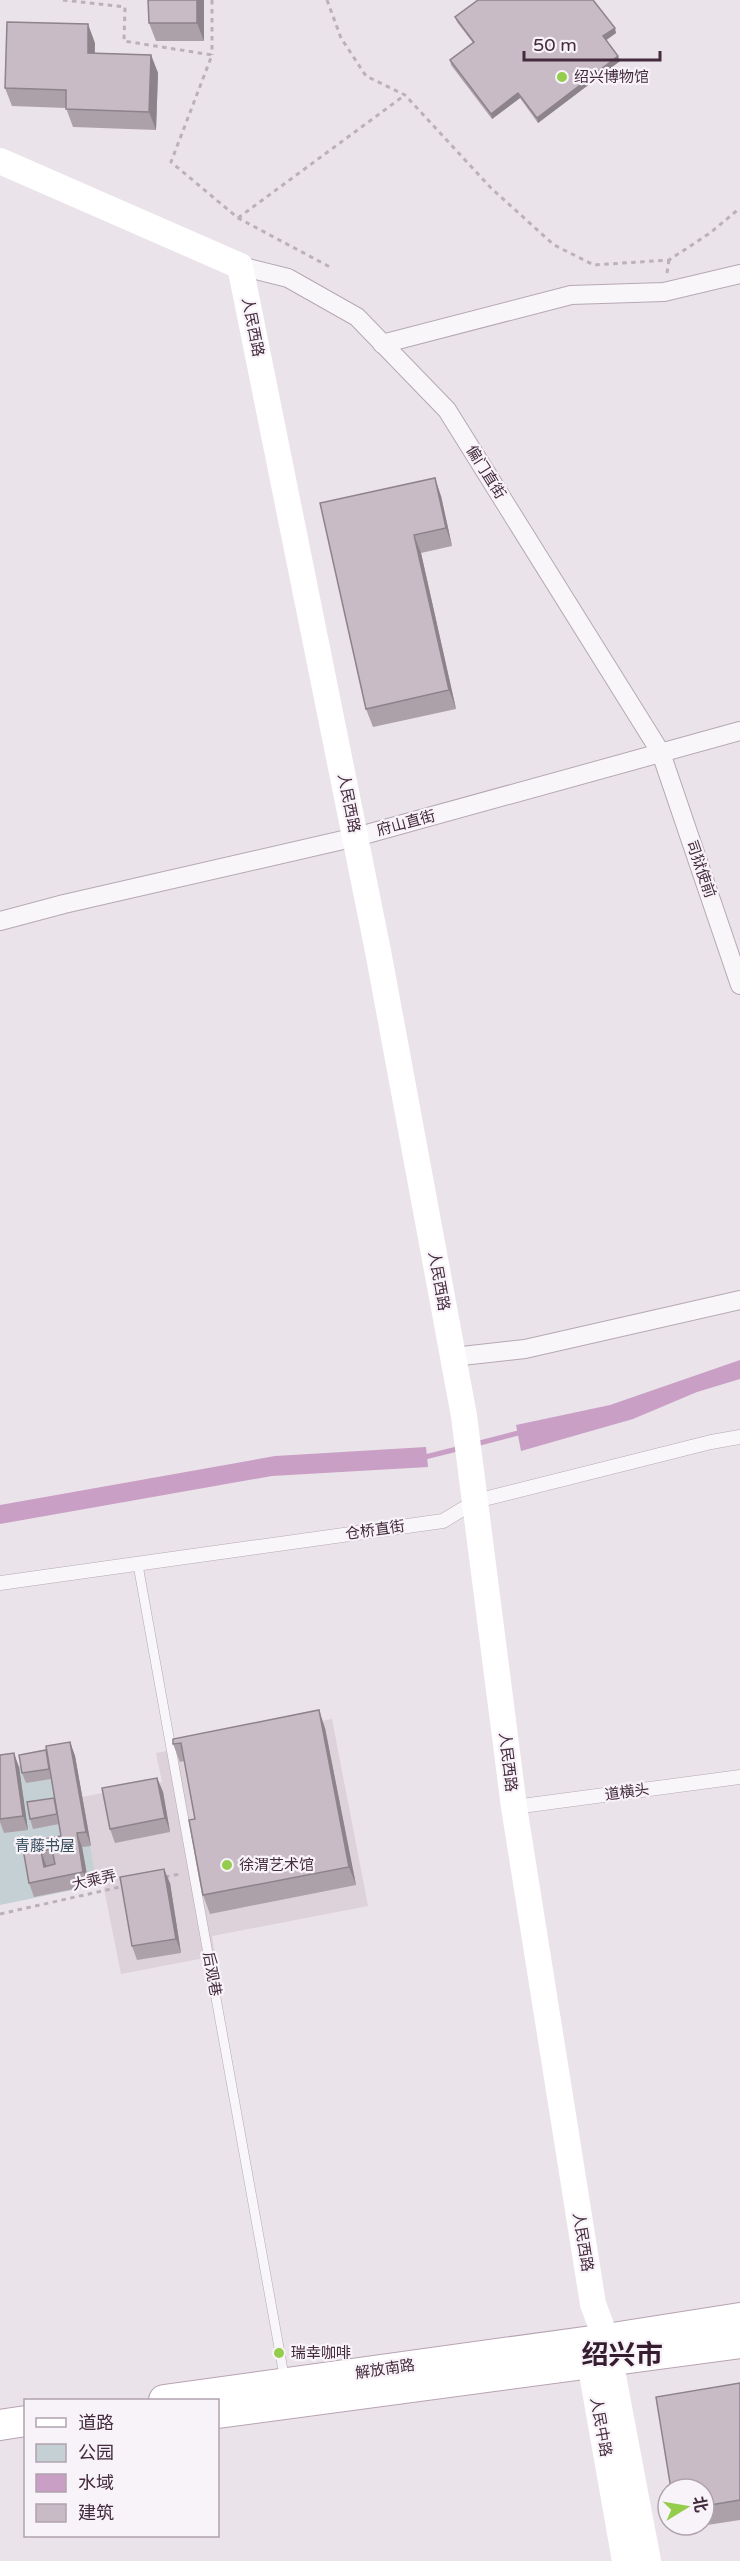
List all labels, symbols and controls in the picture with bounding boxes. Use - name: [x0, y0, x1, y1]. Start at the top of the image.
- scale bar: [524, 24, 660, 62]
- text: 50 m: [533, 34, 577, 56]
- place label: 绍兴博物馆: [574, 68, 649, 86]
- marker: 绍兴博物馆: [555, 70, 569, 84]
- street label: 人民西路: [238, 296, 268, 358]
- street label: 偏门直街: [462, 442, 510, 502]
- street label: 人民西路: [334, 772, 364, 834]
- street label: 府山直街: [375, 807, 437, 839]
- street label: 司狱使前: [683, 838, 719, 900]
- street label: 人民西路: [425, 1250, 453, 1312]
- street label: 仓桥直街: [344, 1517, 406, 1543]
- street label: 人民西路: [495, 1731, 521, 1793]
- street label: 道横头: [603, 1780, 651, 1804]
- park label: 青藤书屋: [15, 1837, 75, 1855]
- place label: 徐渭艺术馆: [239, 1856, 314, 1874]
- marker: 徐渭艺术馆: [220, 1858, 234, 1872]
- street label: 大乘弄: [70, 1866, 118, 1894]
- street label: 后观巷: [199, 1950, 225, 1998]
- street label: 人民西路: [569, 2211, 597, 2273]
- district label: 绍兴市: [582, 2339, 663, 2372]
- place label: 瑞幸咖啡: [291, 2344, 351, 2362]
- marker: 瑞幸咖啡: [272, 2346, 286, 2360]
- street label: 解放南路: [354, 2356, 416, 2382]
- street label: 人民中路: [587, 2396, 615, 2458]
- legend: [24, 2399, 219, 2537]
- text: 道路: [78, 2412, 114, 2434]
- text: 公园: [78, 2442, 114, 2464]
- text: 水域: [78, 2472, 114, 2494]
- north arrow: [656, 2477, 716, 2537]
- text: 北: [688, 2495, 711, 2514]
- text: 建筑: [78, 2502, 114, 2524]

